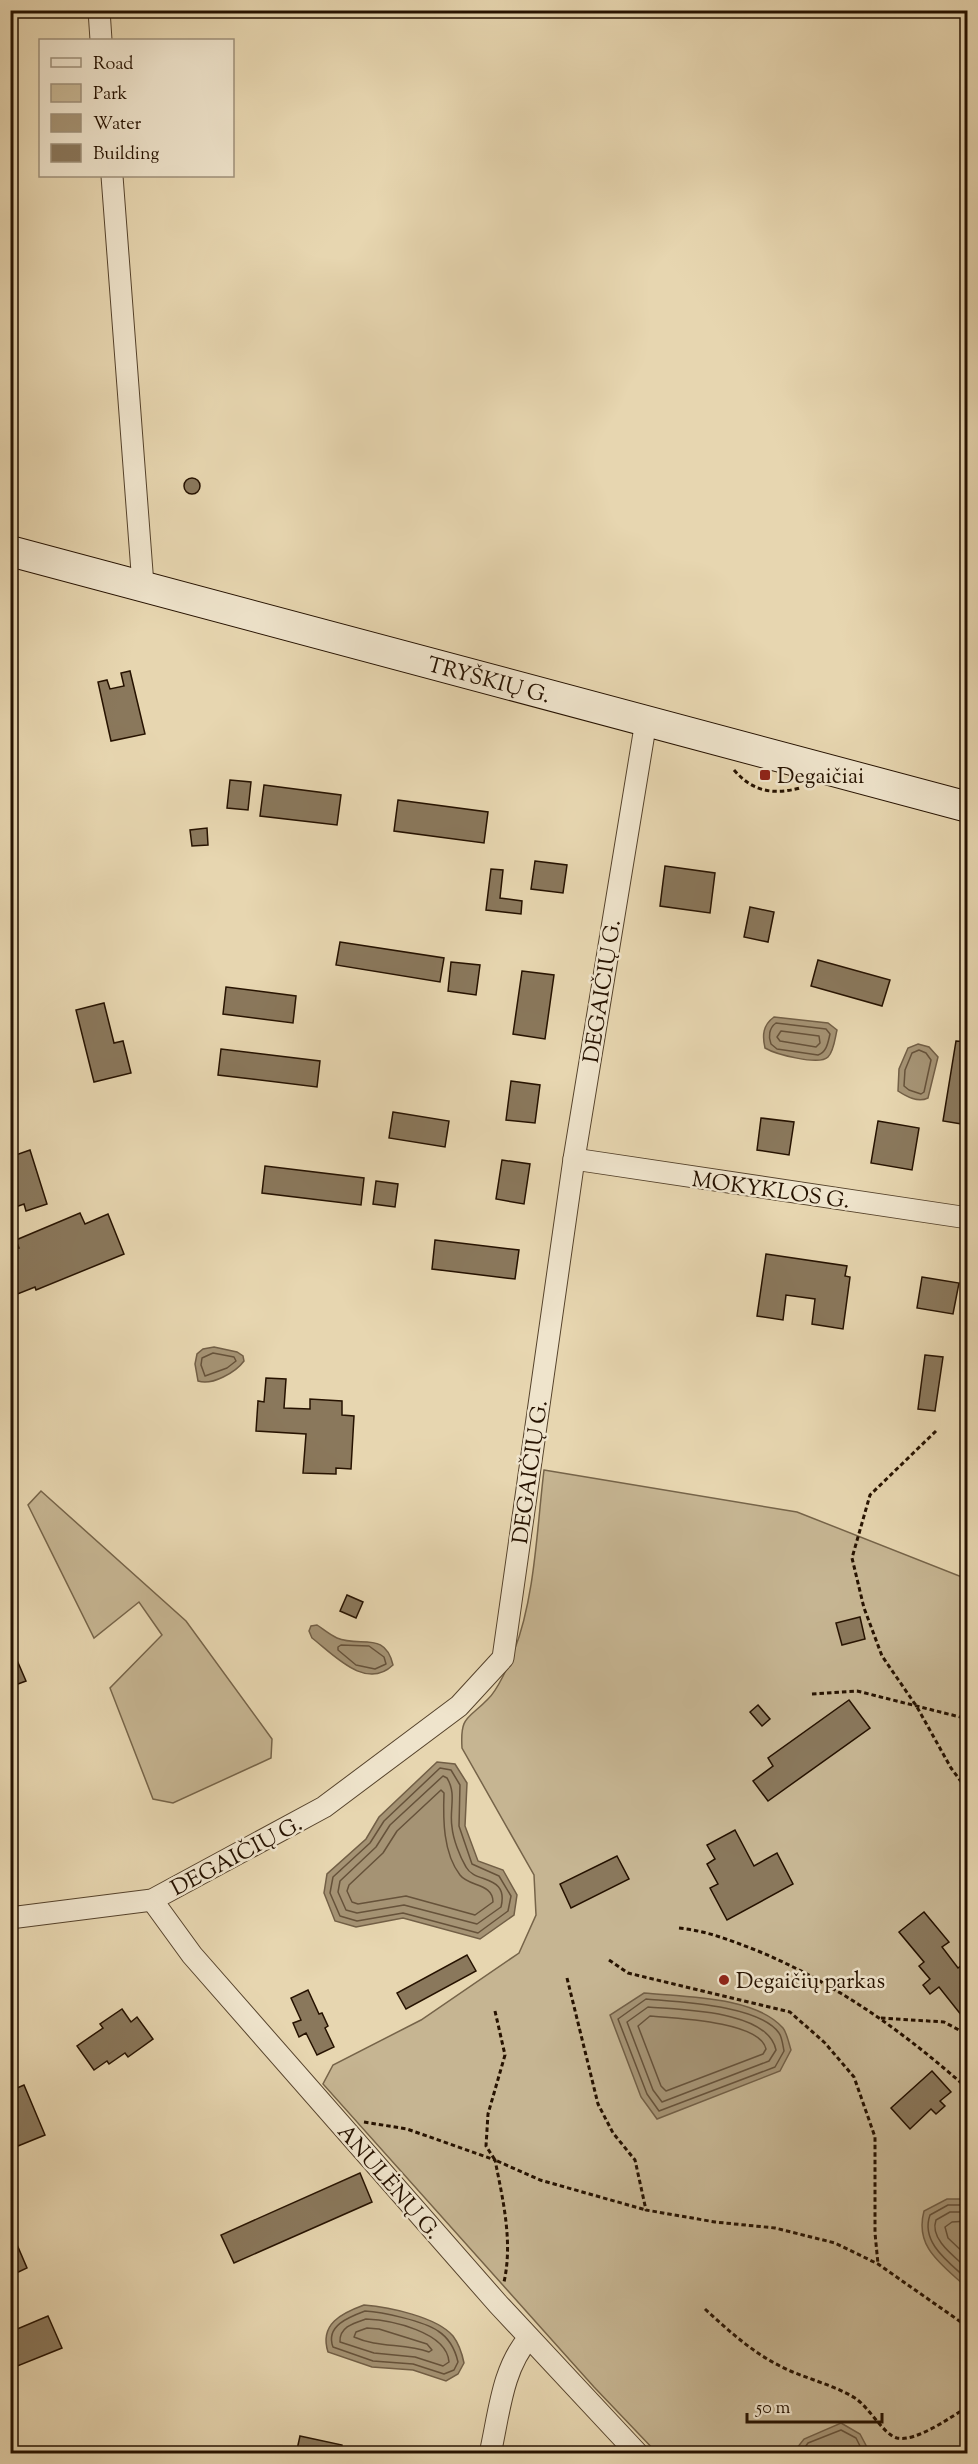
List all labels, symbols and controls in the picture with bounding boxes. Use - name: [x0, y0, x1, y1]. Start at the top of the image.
- legend: [39, 39, 234, 177]
- text: Road: [93, 52, 133, 78]
- text: Park: [93, 82, 128, 108]
- text: Water: [93, 112, 142, 138]
- text: Building: [93, 142, 159, 168]
- street label: TRYŠKIŲ G.: [423, 650, 553, 714]
- place label: Degaičiai: [777, 762, 864, 794]
- marker: Degaičiai: [758, 768, 772, 782]
- street label: DEGAIČIŲ G.: [576, 917, 631, 1066]
- street label: MOKYKLOS G.: [690, 1165, 852, 1219]
- street label: DEGAIČIŲ G.: [505, 1398, 558, 1546]
- street label: DEGAIČIŲ G.: [165, 1809, 309, 1906]
- place label: Degaičių parkas: [736, 1967, 885, 1999]
- marker: Degaičių parkas: [717, 1973, 731, 1987]
- street label: ANULĖNŲ G.: [329, 2118, 447, 2248]
- scale bar: [747, 2386, 882, 2424]
- text: 50 m: [755, 2396, 791, 2422]

